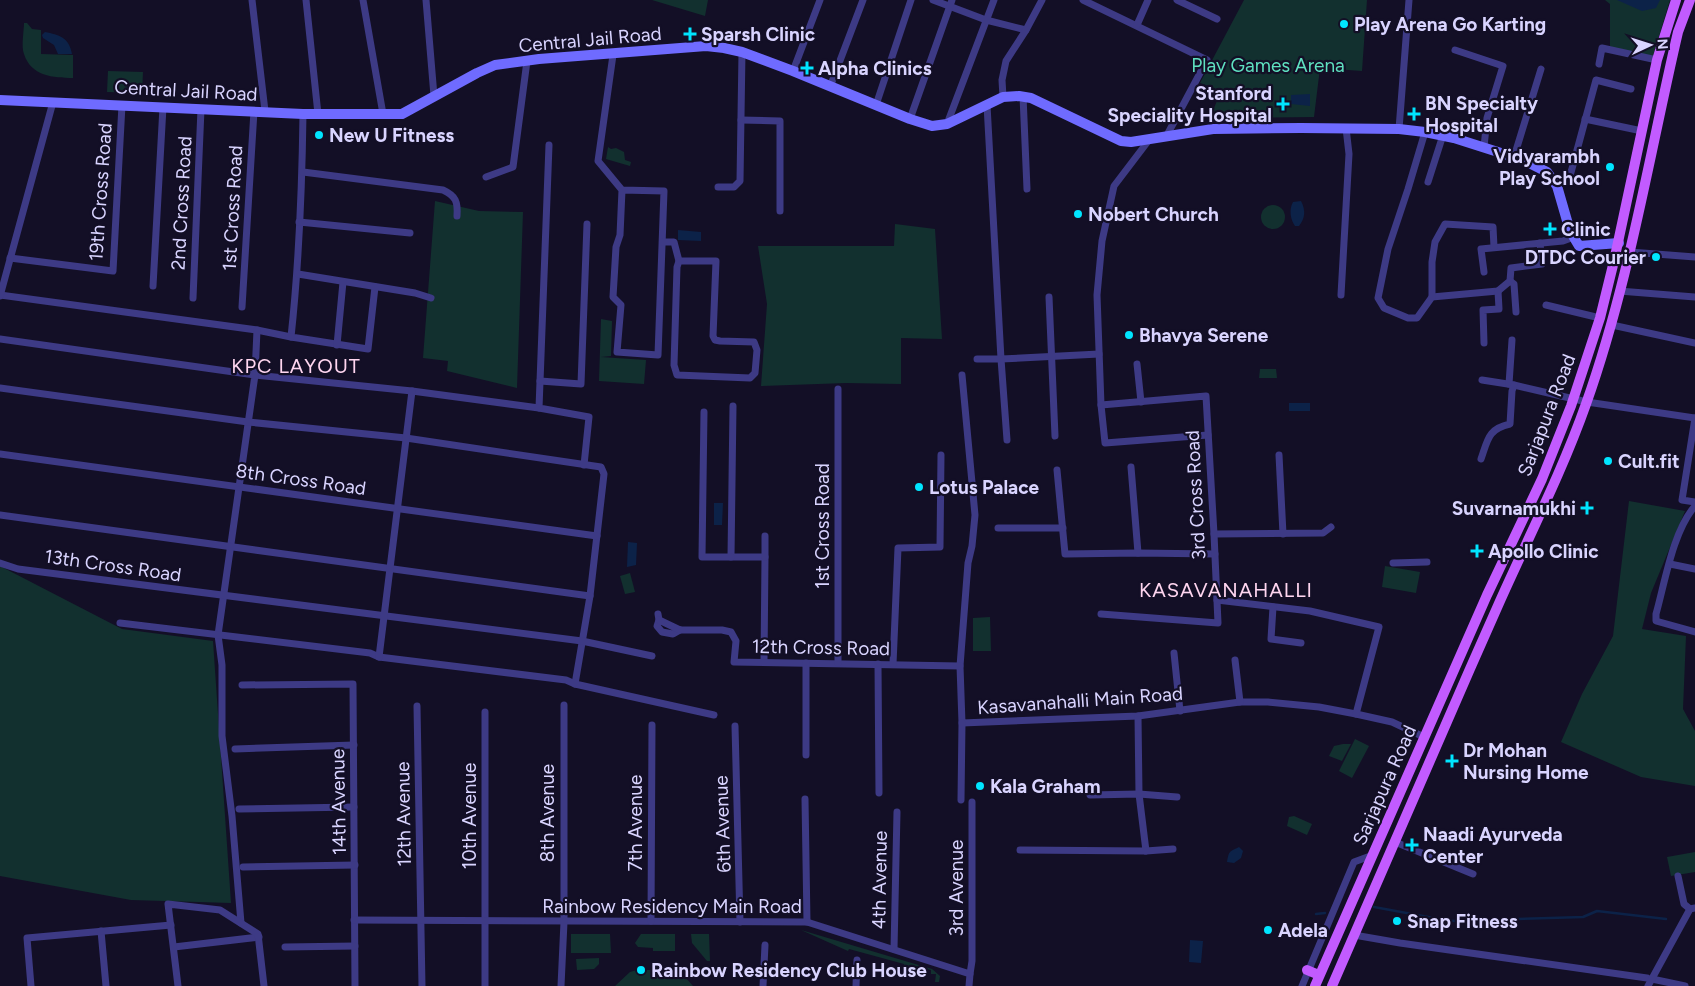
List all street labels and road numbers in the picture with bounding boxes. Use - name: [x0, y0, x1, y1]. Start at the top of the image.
- street label: Central Jail Road: [518, 22, 662, 57]
- street label: Central Jail Road: [114, 75, 258, 106]
- street label: 19th Cross Road: [84, 122, 117, 262]
- street label: 2nd Cross Road: [166, 135, 196, 271]
- street label: 1st Cross Road: [218, 145, 247, 271]
- street label: Sarjapura Road: [1513, 351, 1580, 480]
- street label: 3rd Cross Road: [1181, 430, 1210, 560]
- street label: 8th Cross Road: [234, 459, 368, 500]
- street label: 1st Cross Road: [811, 463, 834, 589]
- street label: 13th Cross Road: [43, 545, 183, 586]
- street label: 12th Cross Road: [752, 635, 890, 660]
- street label: Kasavanahalli Main Road: [976, 682, 1184, 719]
- street label: Sarjapura Road: [1348, 722, 1421, 849]
- street label: 14th Avenue: [326, 749, 351, 855]
- street label: 12th Avenue: [391, 761, 416, 867]
- street label: 10th Avenue: [458, 763, 481, 869]
- street label: 8th Avenue: [536, 764, 559, 862]
- street label: 7th Avenue: [624, 775, 647, 871]
- street label: 6th Avenue: [709, 775, 736, 873]
- street label: 4th Avenue: [867, 831, 892, 929]
- street label: 3rd Avenue: [945, 840, 968, 936]
- street label: Rainbow Residency Main Road: [542, 895, 802, 918]

